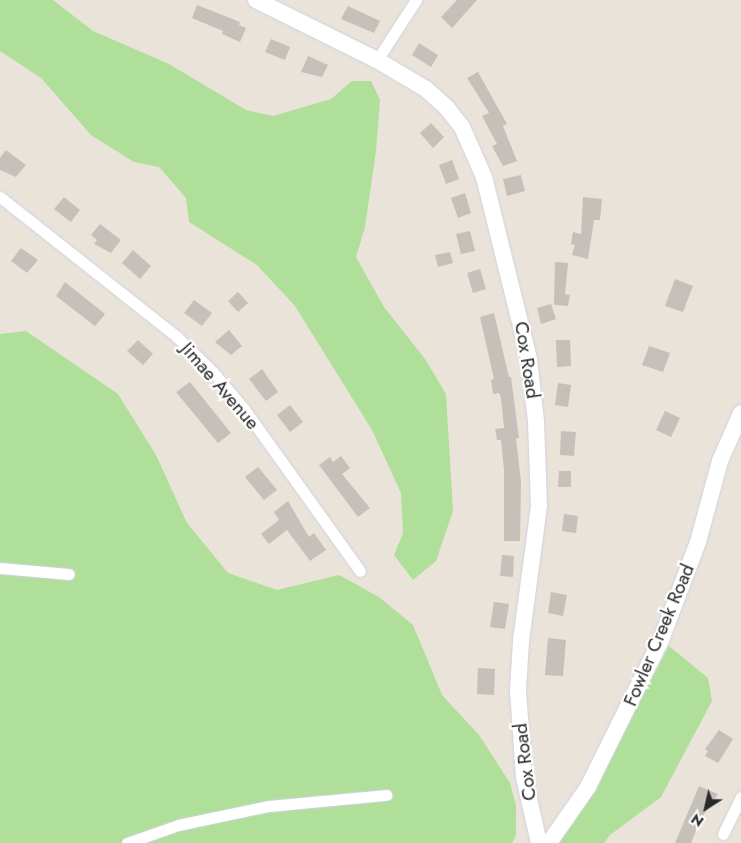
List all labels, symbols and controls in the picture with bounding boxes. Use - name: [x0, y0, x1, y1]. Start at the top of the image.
- street label: Cox Road: [510, 320, 544, 400]
- street label: Jimae Avenue: [176, 338, 264, 434]
- street label: Fowler Creek Road: [619, 561, 699, 709]
- street label: Cox Road: [509, 722, 541, 802]
- north arrow: [681, 783, 731, 833]
- text: N: [687, 809, 708, 832]

